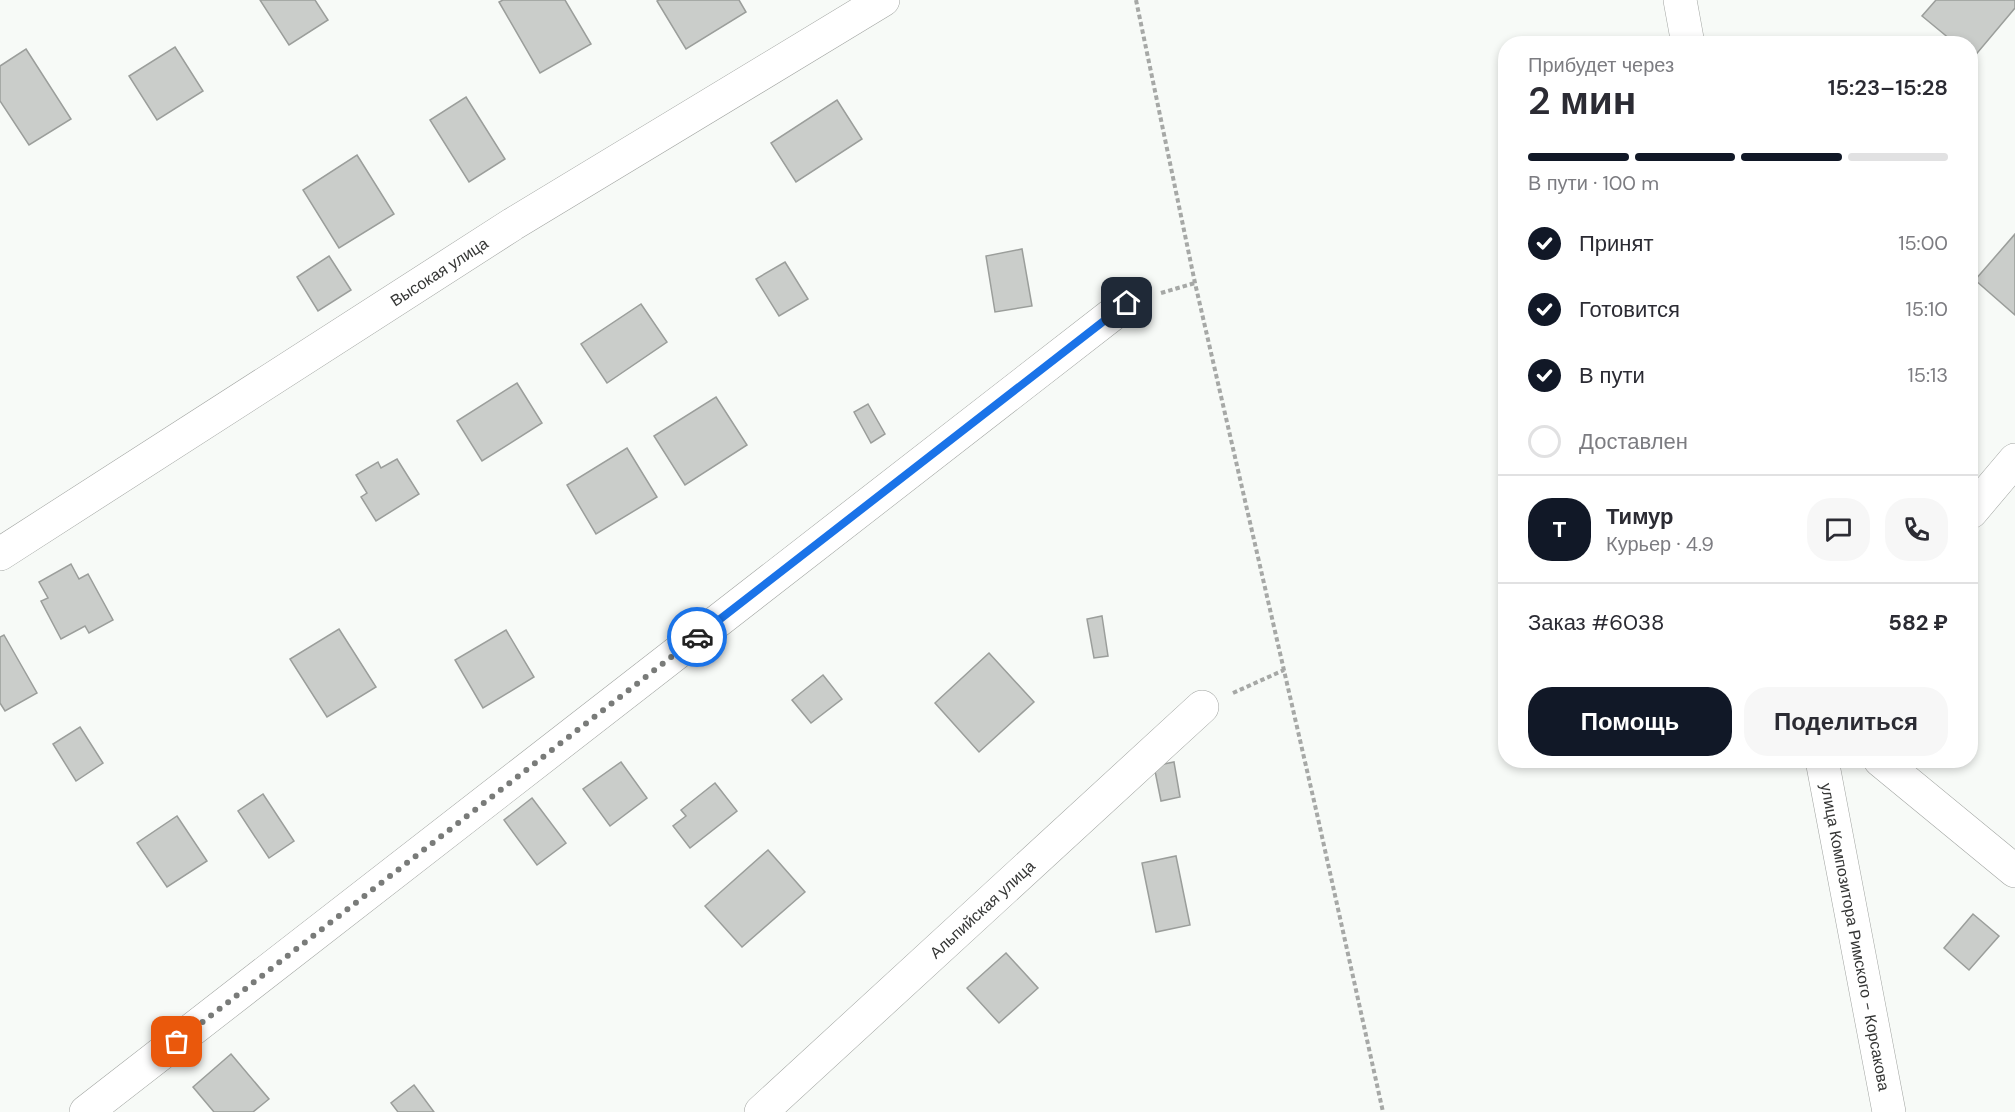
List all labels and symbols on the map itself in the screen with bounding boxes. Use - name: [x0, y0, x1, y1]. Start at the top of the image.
- street label: Высокая улица: [386, 233, 492, 311]
- pin: [1101, 277, 1152, 328]
- courier: [667, 607, 727, 667]
- street label: улица Композитора Римского - Корсакова: [1816, 781, 1895, 1093]
- street label: Альпийская улица: [925, 856, 1040, 963]
- pin: [151, 1016, 202, 1067]

